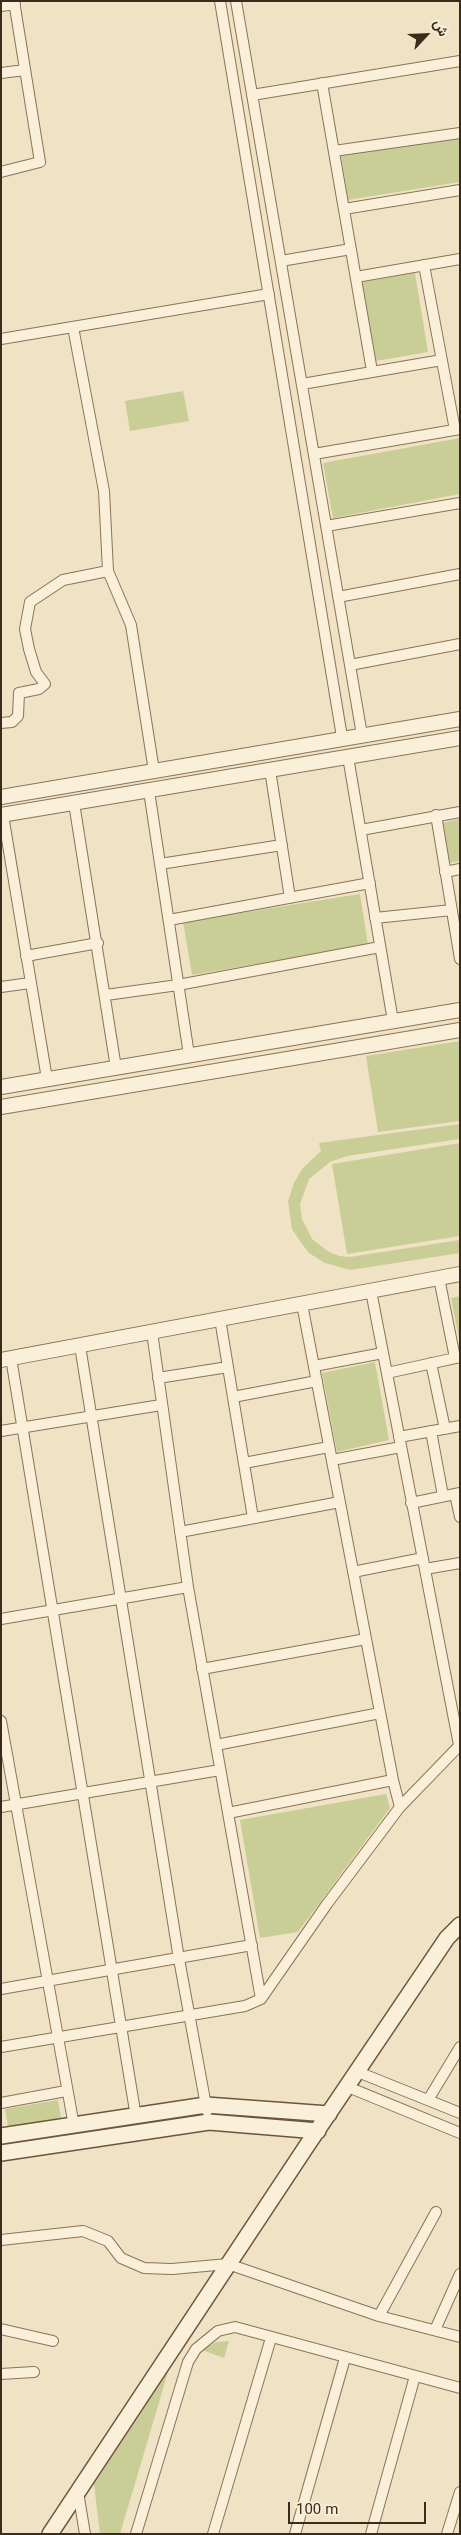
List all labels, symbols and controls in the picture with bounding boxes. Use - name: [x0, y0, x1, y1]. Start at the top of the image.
- north arrow: [401, 10, 451, 60]
- text: ش: [426, 16, 453, 41]
- scale bar: [291, 2492, 428, 2524]
- text: 100 m: [296, 2499, 338, 2522]

